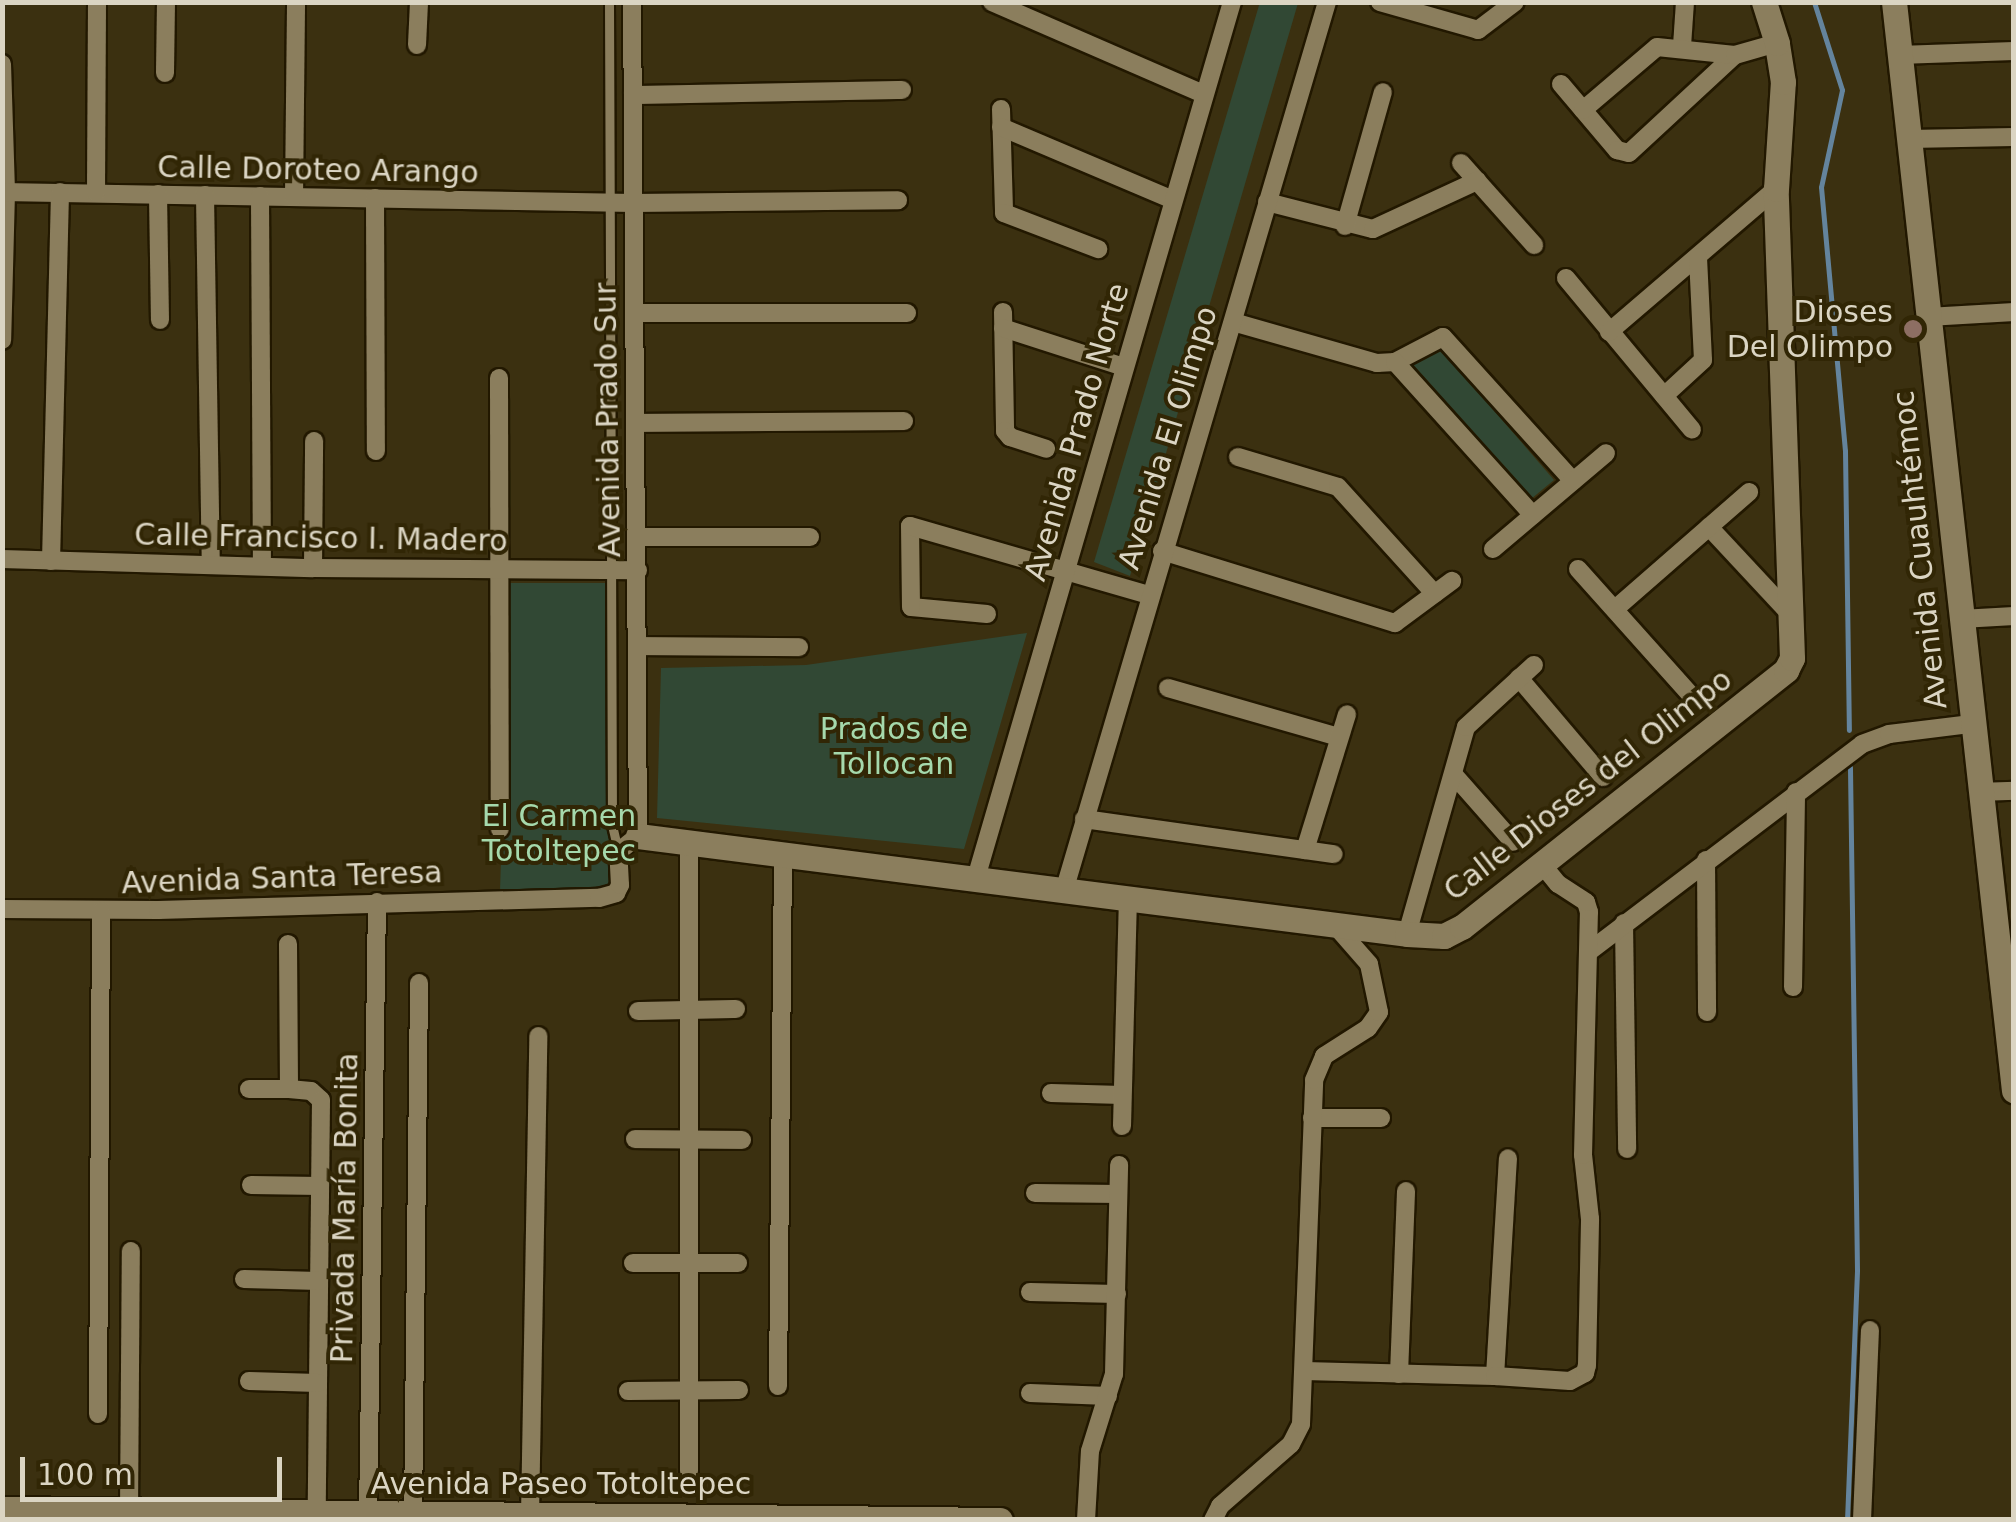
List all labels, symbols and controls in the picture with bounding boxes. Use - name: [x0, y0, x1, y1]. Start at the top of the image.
- street label: Calle Doroteo Arango: [157, 149, 479, 191]
- street label: Avenida Prado Norte: [1017, 279, 1137, 585]
- street label: Avenida Prado Sur: [588, 282, 628, 558]
- place label: Dioses Del Olimpo: [1727, 294, 1893, 364]
- street label: Avenida El Olimpo: [1111, 302, 1225, 574]
- marker: Dioses Del Olimpo: [1902, 318, 1924, 340]
- street label: Avenida Cuauhtémoc: [1885, 389, 1955, 711]
- street label: Calle Francisco I. Madero: [134, 517, 508, 559]
- street label: Calle Dioses del Olimpo: [1437, 661, 1739, 909]
- park label: Prados de Tollocan: [820, 711, 968, 782]
- park label: El Carmen Totoltepec: [482, 798, 636, 868]
- street label: Avenida Santa Teresa: [121, 854, 443, 902]
- street label: Privada María Bonita: [324, 1052, 366, 1364]
- scale bar: [25, 1437, 288, 1499]
- text: 100 m: [37, 1457, 133, 1492]
- street label: Avenida Paseo Totoltepec: [371, 1466, 751, 1502]

